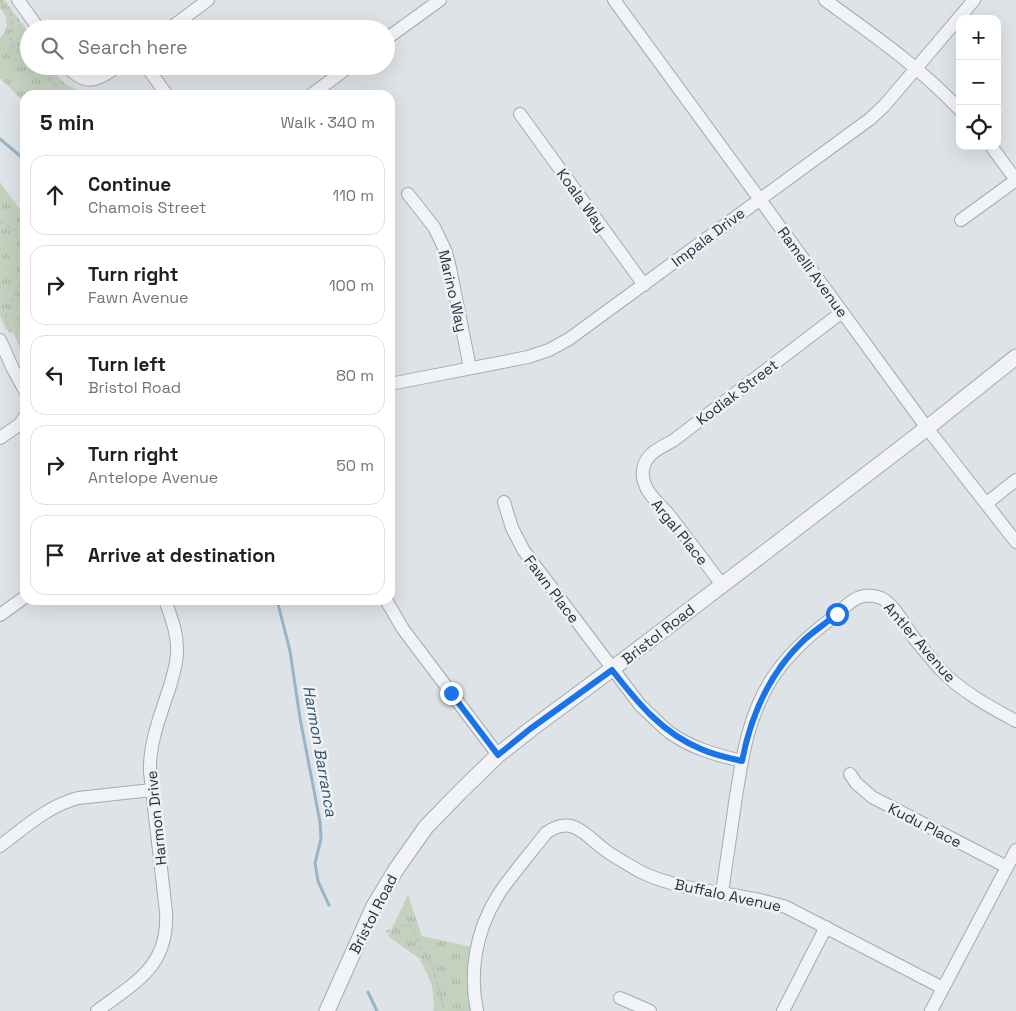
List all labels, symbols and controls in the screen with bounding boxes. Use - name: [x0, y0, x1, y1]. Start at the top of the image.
- map controls: [956, 15, 1001, 150]
- button: +: [956, 15, 1001, 60]
- search box: [20, 20, 395, 75]
- icon: search: [38, 34, 66, 62]
- text: Search here: [78, 35, 188, 60]
- button: −: [956, 60, 1001, 105]
- button: locate: [956, 105, 1001, 150]
- text: 5 min: [40, 109, 94, 136]
- text: Walk · 340 m: [280, 112, 375, 133]
- street label: Koala Way: [553, 165, 611, 235]
- text: Continue: [88, 172, 171, 197]
- icon: ahead: [41, 181, 69, 209]
- text: 110 m: [332, 185, 374, 206]
- text: Chamois Street: [88, 197, 206, 218]
- street label: Impala Drive: [668, 203, 749, 271]
- street label: Ramelli Avenue: [774, 223, 852, 321]
- street label: Marino Way: [434, 248, 472, 334]
- text: Turn right: [88, 262, 178, 287]
- icon: right: [41, 271, 69, 299]
- text: 100 m: [329, 275, 374, 296]
- text: Fawn Avenue: [88, 287, 189, 308]
- text: Turn left: [88, 352, 166, 377]
- street label: Kodiak Street: [692, 355, 782, 429]
- icon: left: [41, 361, 69, 389]
- text: 80 m: [336, 365, 374, 386]
- text: Bristol Road: [88, 377, 181, 398]
- text: Turn right: [88, 442, 178, 467]
- icon: right: [41, 451, 69, 479]
- text: 50 m: [336, 455, 374, 476]
- text: Antelope Avenue: [88, 467, 218, 488]
- street label: Argal Place: [648, 495, 712, 569]
- icon: arrive: [41, 541, 69, 569]
- text: Arrive at destination: [88, 543, 276, 568]
- street label: Fawn Place: [520, 551, 584, 627]
- street label: Antler Avenue: [880, 598, 960, 686]
- street label: Bristol Road: [618, 600, 698, 668]
- route start: [826, 603, 849, 626]
- route end: [440, 682, 463, 705]
- water label: Harmon Barranca: [298, 684, 342, 819]
- street label: Harmon Drive: [142, 770, 170, 866]
- street label: Kudu Place: [885, 798, 965, 852]
- street label: Bristol Road: [345, 871, 401, 957]
- street label: Buffalo Avenue: [673, 874, 783, 916]

